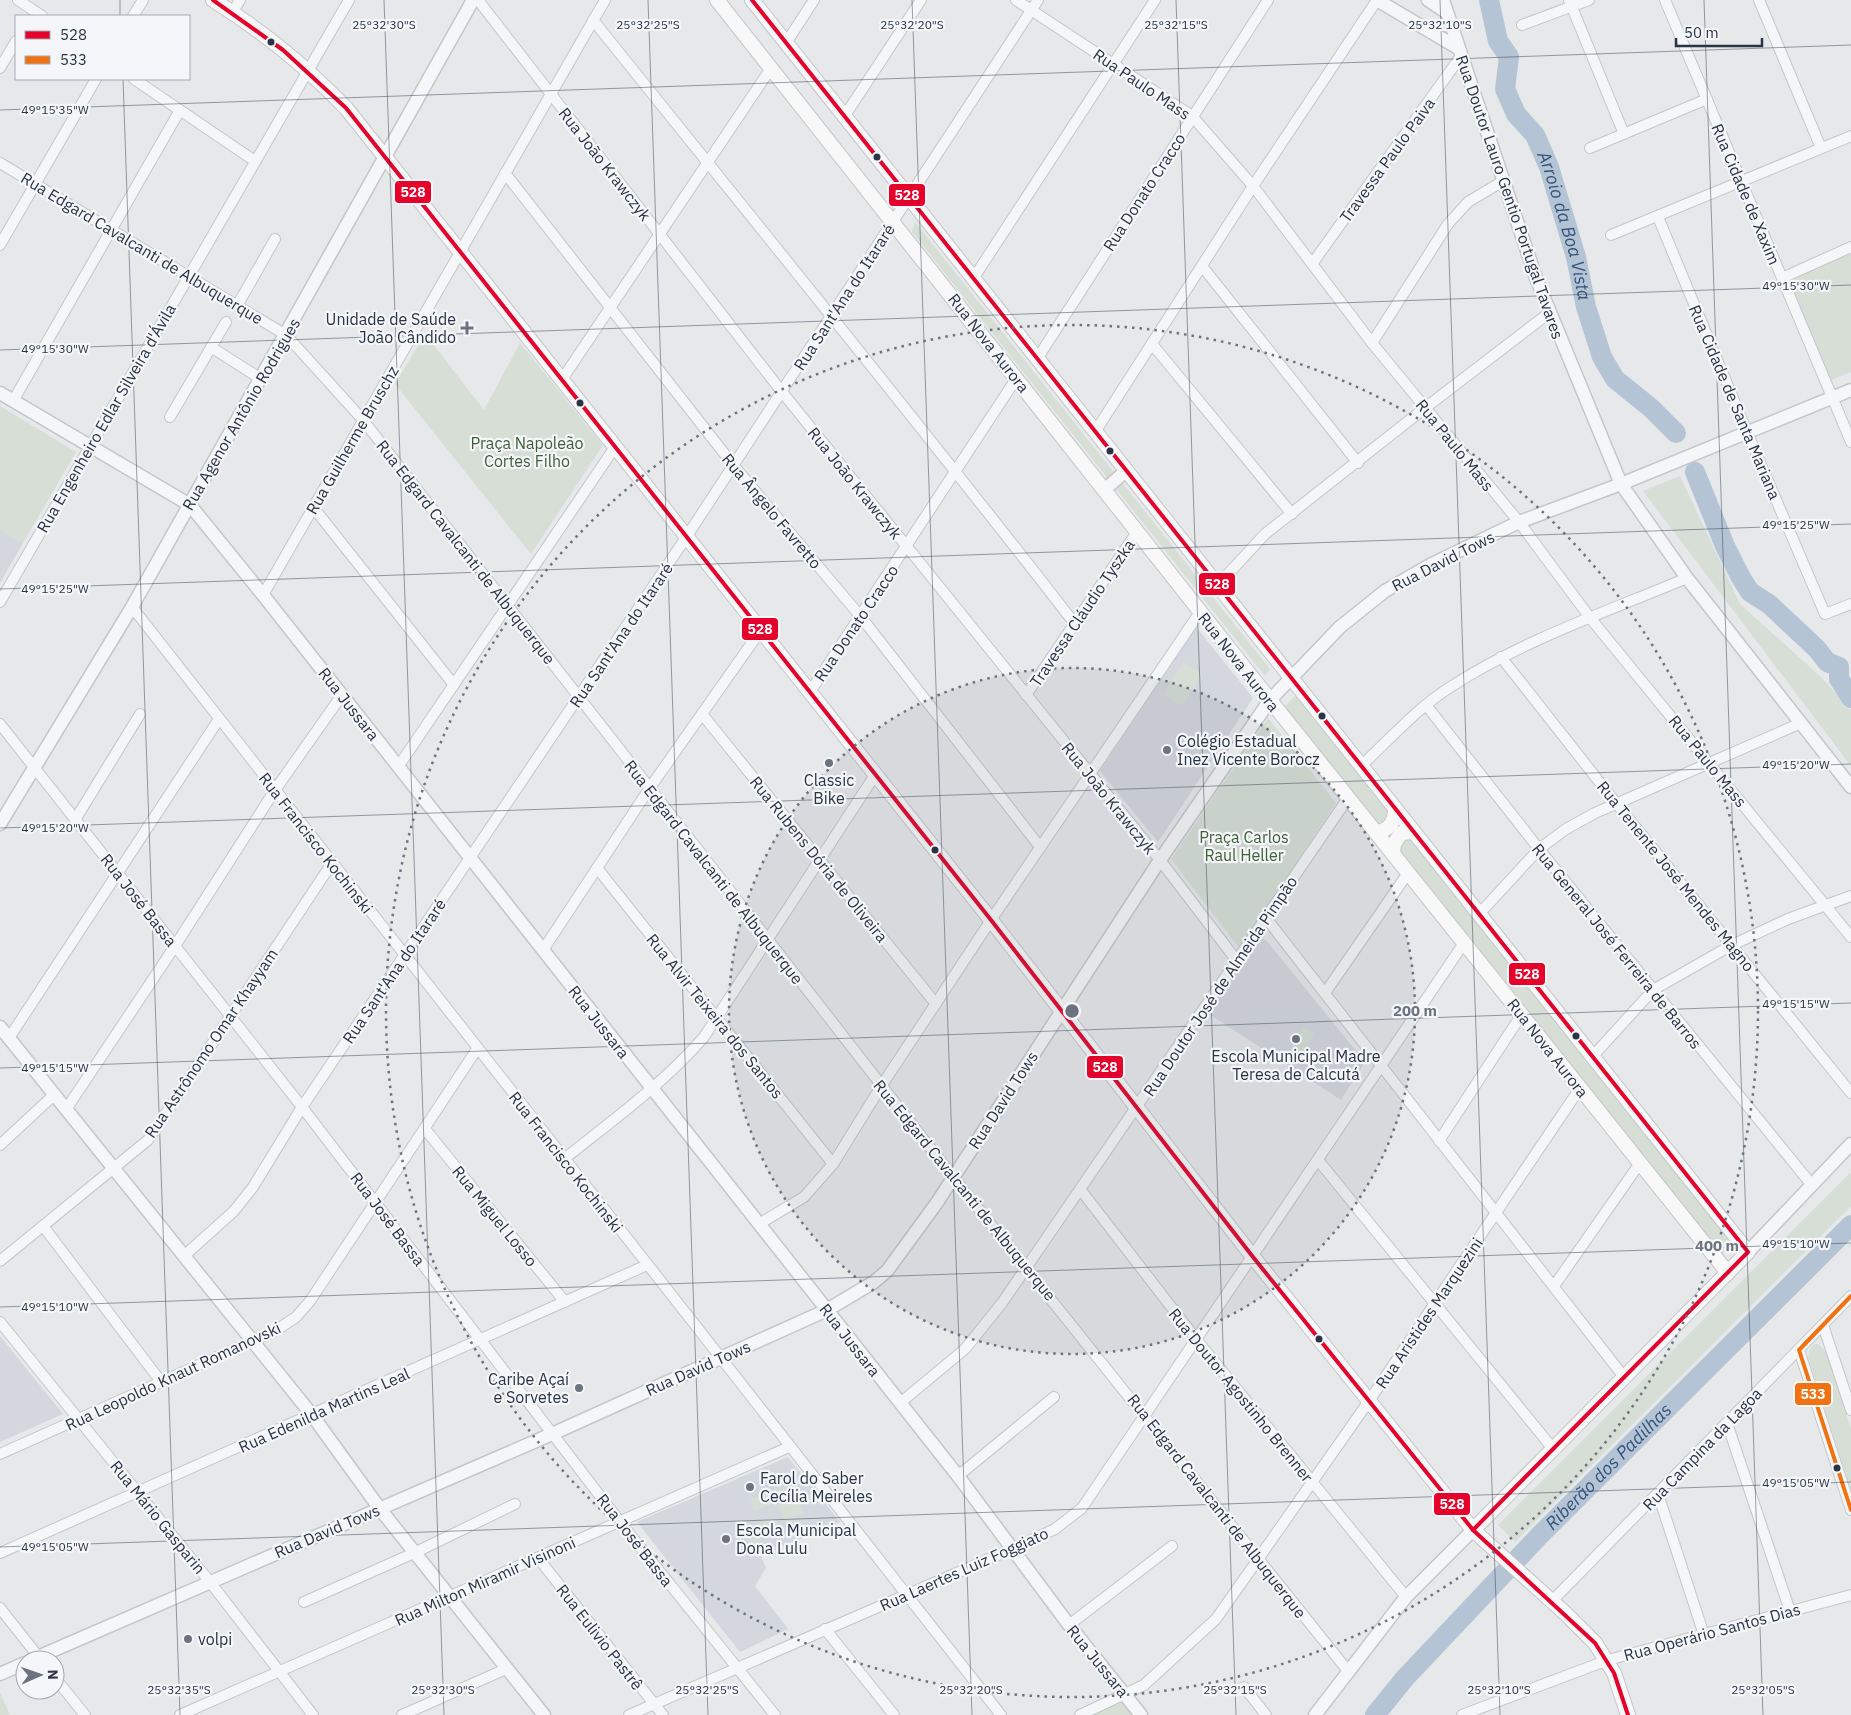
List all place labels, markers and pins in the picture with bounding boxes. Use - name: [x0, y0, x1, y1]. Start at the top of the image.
- unlabelled marker: [266, 37, 276, 47]
- unlabelled marker: [872, 152, 882, 162]
- place label: Unidade de Saúde João Cândido: [326, 309, 456, 347]
- marker: Unidade de Saúde João Cândido: [460, 321, 474, 335]
- unlabelled marker: [575, 398, 585, 408]
- unlabelled marker: [1105, 446, 1115, 456]
- unlabelled marker: [1317, 711, 1327, 721]
- place label: Colégio Estadual Inez Vicente Borocz: [1177, 731, 1320, 769]
- marker: Colégio Estadual Inez Vicente Borocz: [1161, 744, 1173, 756]
- marker: Classic Bike: [823, 757, 835, 769]
- place label: Classic Bike: [804, 770, 854, 808]
- unlabelled marker: [930, 845, 940, 855]
- centre of rings: [1063, 1002, 1081, 1020]
- unlabelled marker: [1571, 1031, 1581, 1041]
- marker: Escola Municipal Madre Teresa de Calcutá: [1290, 1033, 1302, 1045]
- place label: Escola Municipal Madre Teresa de Calcutá: [1211, 1046, 1381, 1084]
- unlabelled marker: [1314, 1334, 1324, 1344]
- place label: Caribe Açaí e Sorvetes: [488, 1369, 569, 1407]
- marker: Caribe Açaí e Sorvetes: [573, 1382, 585, 1394]
- unlabelled marker: [1832, 1463, 1842, 1473]
- place label: Farol do Saber Cecília Meireles: [760, 1468, 873, 1506]
- marker: Farol do Saber Cecília Meireles: [744, 1481, 756, 1493]
- place label: Escola Municipal Dona Lulu: [736, 1520, 856, 1558]
- marker: Escola Municipal Dona Lulu: [720, 1533, 732, 1545]
- place label: volpi: [198, 1629, 232, 1649]
- marker: volpi: [182, 1633, 194, 1645]

